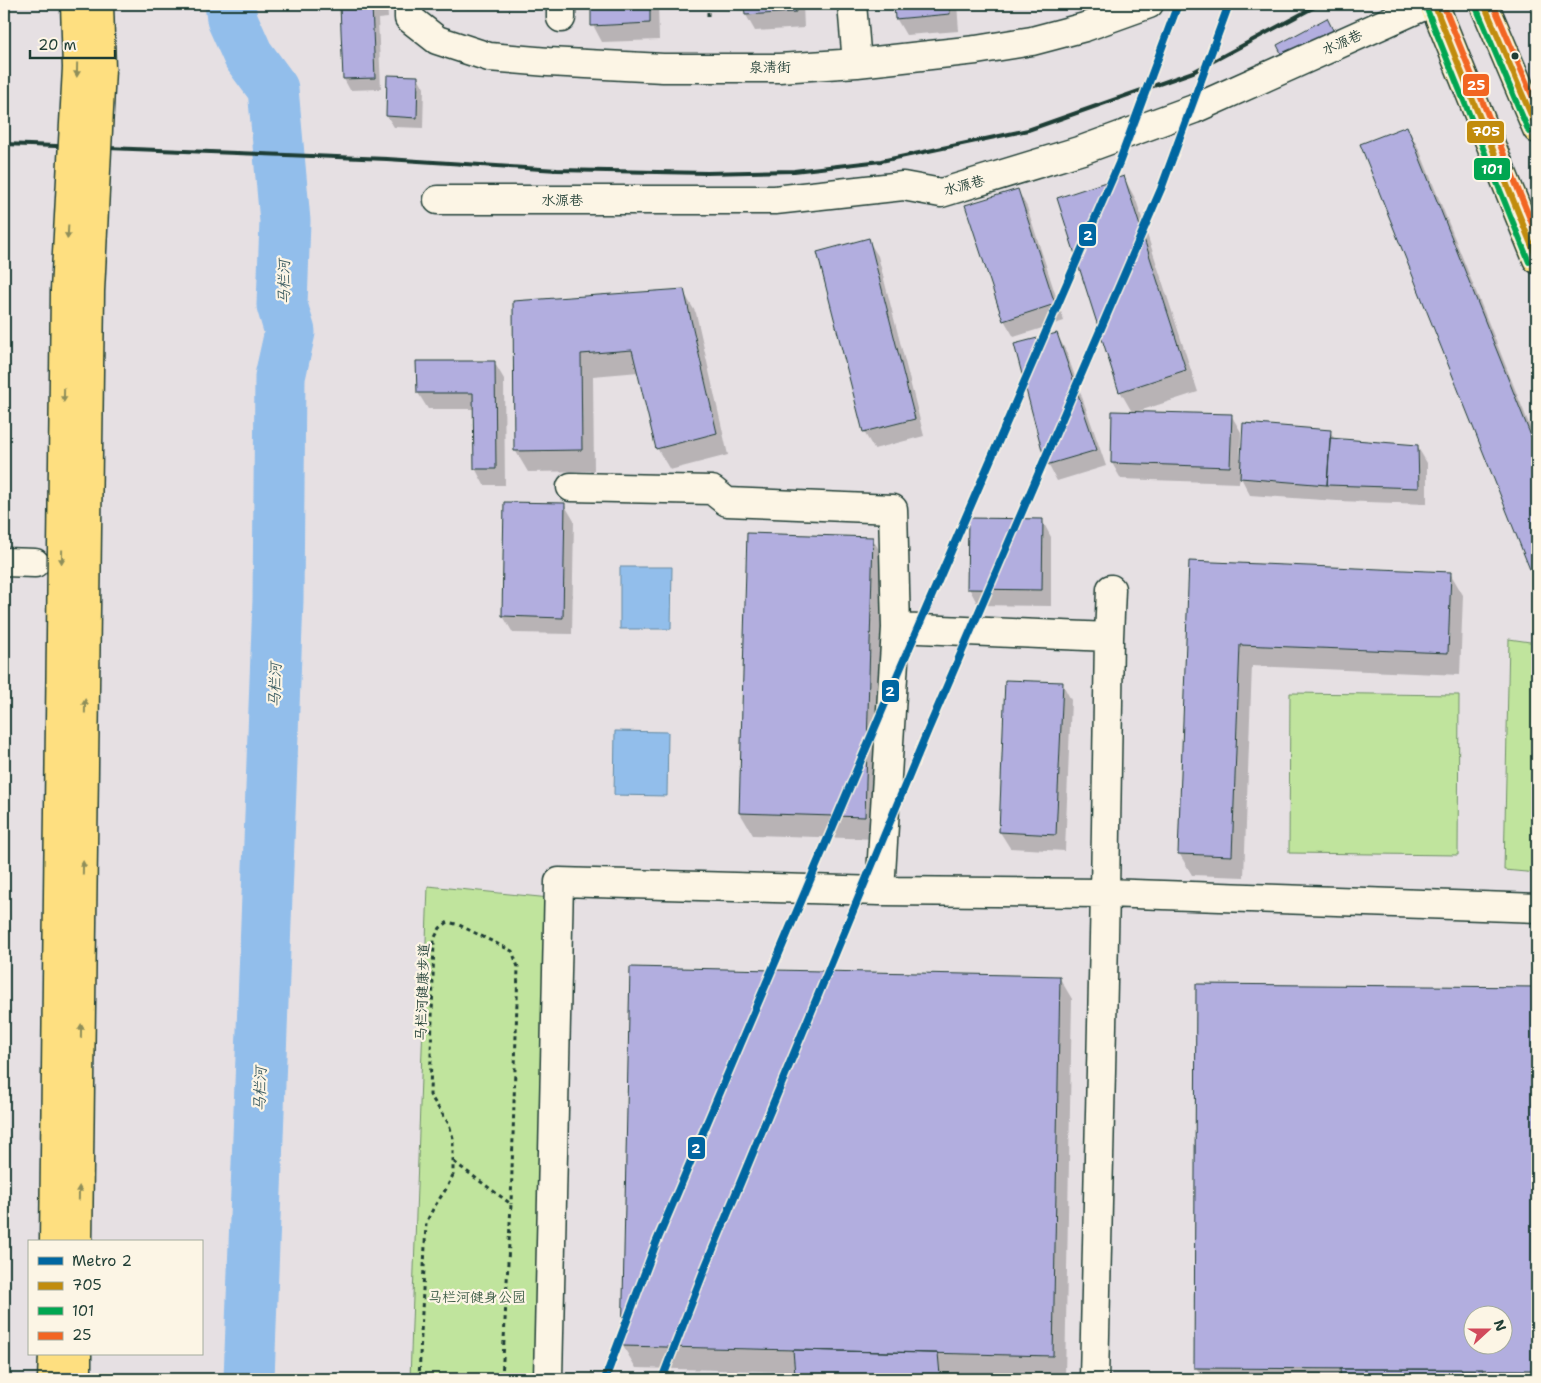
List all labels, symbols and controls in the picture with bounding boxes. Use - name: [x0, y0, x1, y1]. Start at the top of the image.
- street label: 水源巷: [1319, 25, 1366, 59]
- scale bar: [30, 28, 115, 60]
- text: 20 m: [38, 35, 77, 55]
- unlabelled marker: [1510, 51, 1520, 61]
- street label: 泉清街: [749, 58, 791, 76]
- one-way arrow: [73, 62, 81, 78]
- line badge: 25: [1462, 73, 1490, 97]
- text: 25: [1467, 76, 1485, 94]
- line badge: 705: [1466, 120, 1505, 144]
- text: 705: [1472, 122, 1500, 140]
- line badge: 101: [1473, 157, 1511, 181]
- text: 101: [1481, 160, 1503, 178]
- street label: 水源巷: [941, 171, 988, 199]
- street label: 水源巷: [541, 191, 584, 209]
- line badge: 2: [1078, 223, 1097, 247]
- one-way arrow: [64, 225, 72, 241]
- text: 2: [1083, 226, 1093, 244]
- water label: 马栏河: [274, 257, 294, 305]
- one-way arrow: [60, 387, 68, 403]
- one-way arrow: [58, 549, 66, 565]
- water label: 马栏河: [264, 659, 286, 708]
- line badge: 2: [881, 679, 900, 703]
- text: 2: [885, 682, 895, 700]
- one-way arrow: [81, 697, 89, 713]
- one-way arrow: [79, 860, 87, 876]
- street label: 马栏河健康步道: [411, 943, 433, 1041]
- one-way arrow: [77, 1022, 85, 1038]
- water label: 马栏河: [249, 1063, 271, 1112]
- line badge: 2: [687, 1136, 706, 1160]
- text: 2: [691, 1139, 701, 1157]
- one-way arrow: [75, 1185, 83, 1201]
- legend: [28, 1240, 202, 1356]
- text: Metro 2: [72, 1251, 132, 1271]
- text: 705: [72, 1275, 102, 1295]
- park label: 马栏河健身公园: [428, 1288, 526, 1306]
- text: 101: [72, 1301, 94, 1321]
- north arrow: [1464, 1306, 1514, 1356]
- text: N: [1490, 1317, 1511, 1334]
- text: 25: [72, 1325, 91, 1345]

